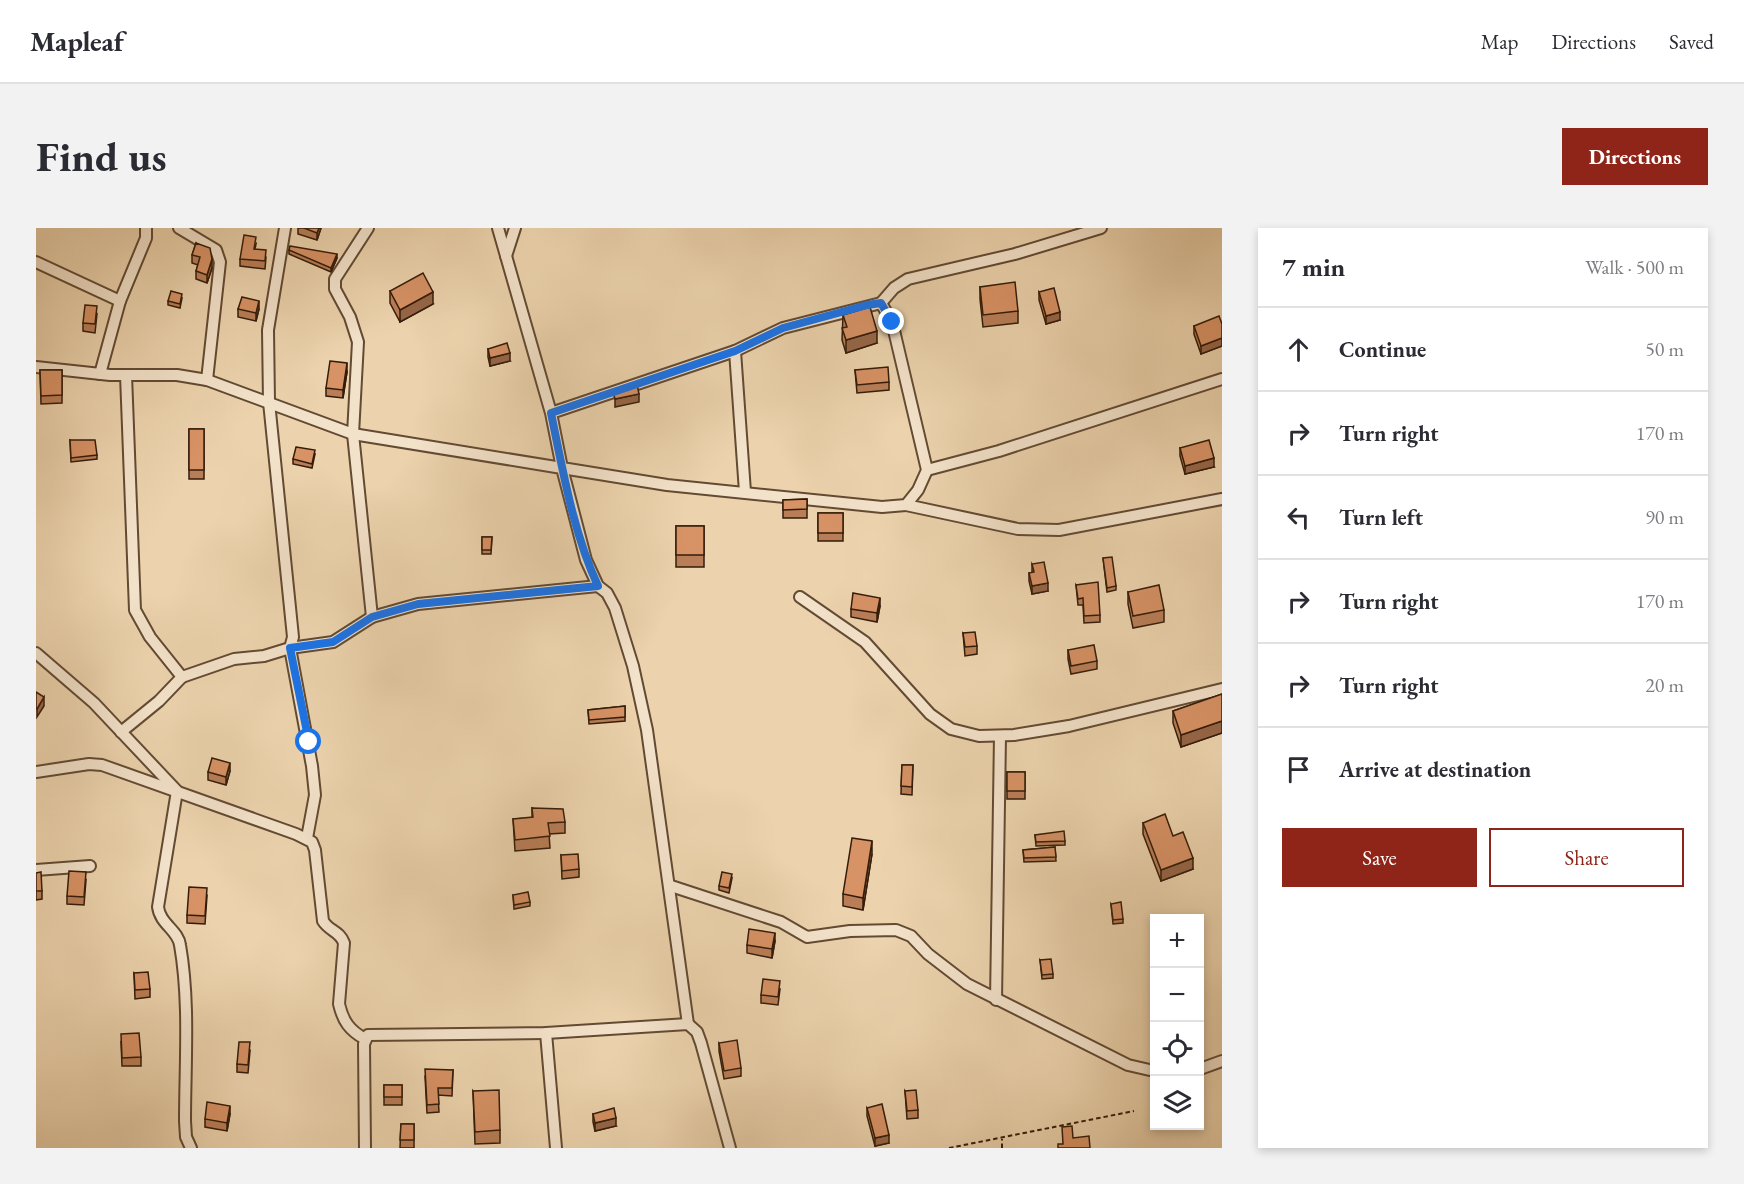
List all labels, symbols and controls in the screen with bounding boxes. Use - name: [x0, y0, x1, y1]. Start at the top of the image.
- text: Mapleaf: [30, 23, 124, 59]
- text: Map: [1481, 28, 1518, 55]
- text: Directions: [1551, 28, 1636, 55]
- text: Saved: [1669, 28, 1714, 55]
- button: Directions: [1562, 128, 1708, 185]
- text: Find us: [36, 129, 167, 184]
- text: 7 min: [1282, 250, 1345, 284]
- text: Walk · 500 m: [1585, 254, 1684, 280]
- route end: [878, 308, 904, 334]
- icon: ahead: [1282, 333, 1315, 366]
- text: Continue: [1339, 335, 1426, 364]
- text: 50 m: [1645, 336, 1684, 362]
- icon: right: [1282, 417, 1315, 450]
- text: Turn right: [1339, 419, 1438, 448]
- text: 170 m: [1636, 420, 1684, 446]
- icon: left: [1282, 501, 1315, 534]
- text: Turn left: [1339, 503, 1423, 532]
- text: 90 m: [1645, 504, 1684, 530]
- icon: right: [1282, 585, 1315, 618]
- text: Turn right: [1339, 587, 1438, 616]
- text: 170 m: [1636, 588, 1684, 614]
- icon: right: [1282, 669, 1315, 702]
- text: Turn right: [1339, 671, 1438, 700]
- text: 20 m: [1645, 672, 1684, 698]
- route start: [295, 728, 321, 754]
- icon: arrive: [1282, 753, 1315, 786]
- text: Arrive at destination: [1339, 755, 1531, 784]
- button: Save: [1282, 828, 1477, 887]
- button: Share: [1489, 828, 1684, 887]
- map controls: [1150, 914, 1204, 1130]
- button: +: [1150, 914, 1204, 968]
- button: −: [1150, 968, 1204, 1022]
- button: locate: [1150, 1022, 1204, 1076]
- button: layers: [1150, 1076, 1204, 1130]

